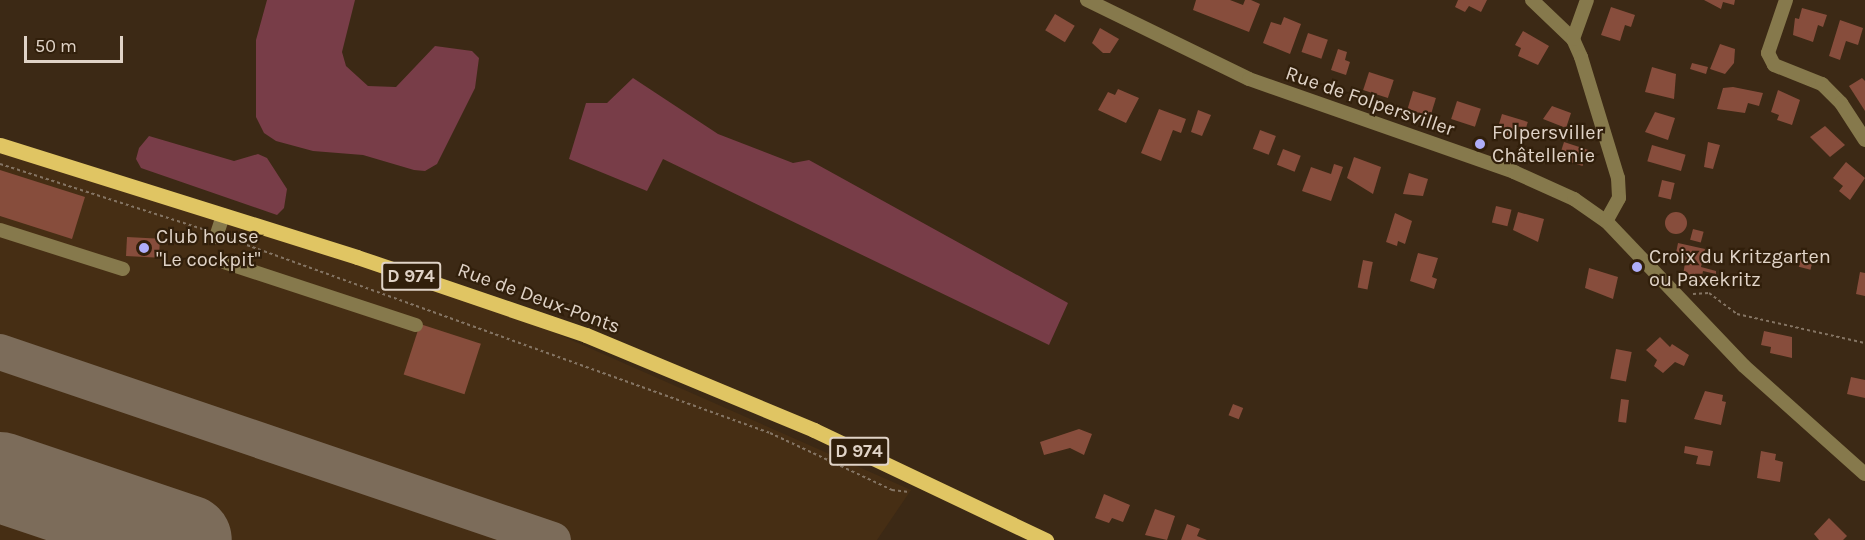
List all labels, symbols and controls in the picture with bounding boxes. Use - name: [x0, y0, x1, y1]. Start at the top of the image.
- scale bar: [27, 24, 126, 62]
- text: 50 m: [35, 35, 77, 57]
- street label: Rue de Folpersviller: [1282, 61, 1458, 141]
- place label: Folpersviller Châtellenie: [1492, 120, 1603, 167]
- marker: Folpersviller Châtellenie: [1473, 137, 1487, 151]
- place label: Club house "Le cockpit": [156, 225, 261, 272]
- marker: Club house "Le cockpit": [137, 241, 151, 255]
- place label: Croix du Kritzgarten ou Paxekritz: [1649, 244, 1831, 291]
- street label: Rue de Deux-Ponts: [454, 257, 624, 339]
- marker: Croix du Kritzgarten ou Paxekritz: [1630, 260, 1644, 274]
- road number: D 974: [381, 261, 441, 291]
- road number: D 974: [829, 436, 889, 466]

